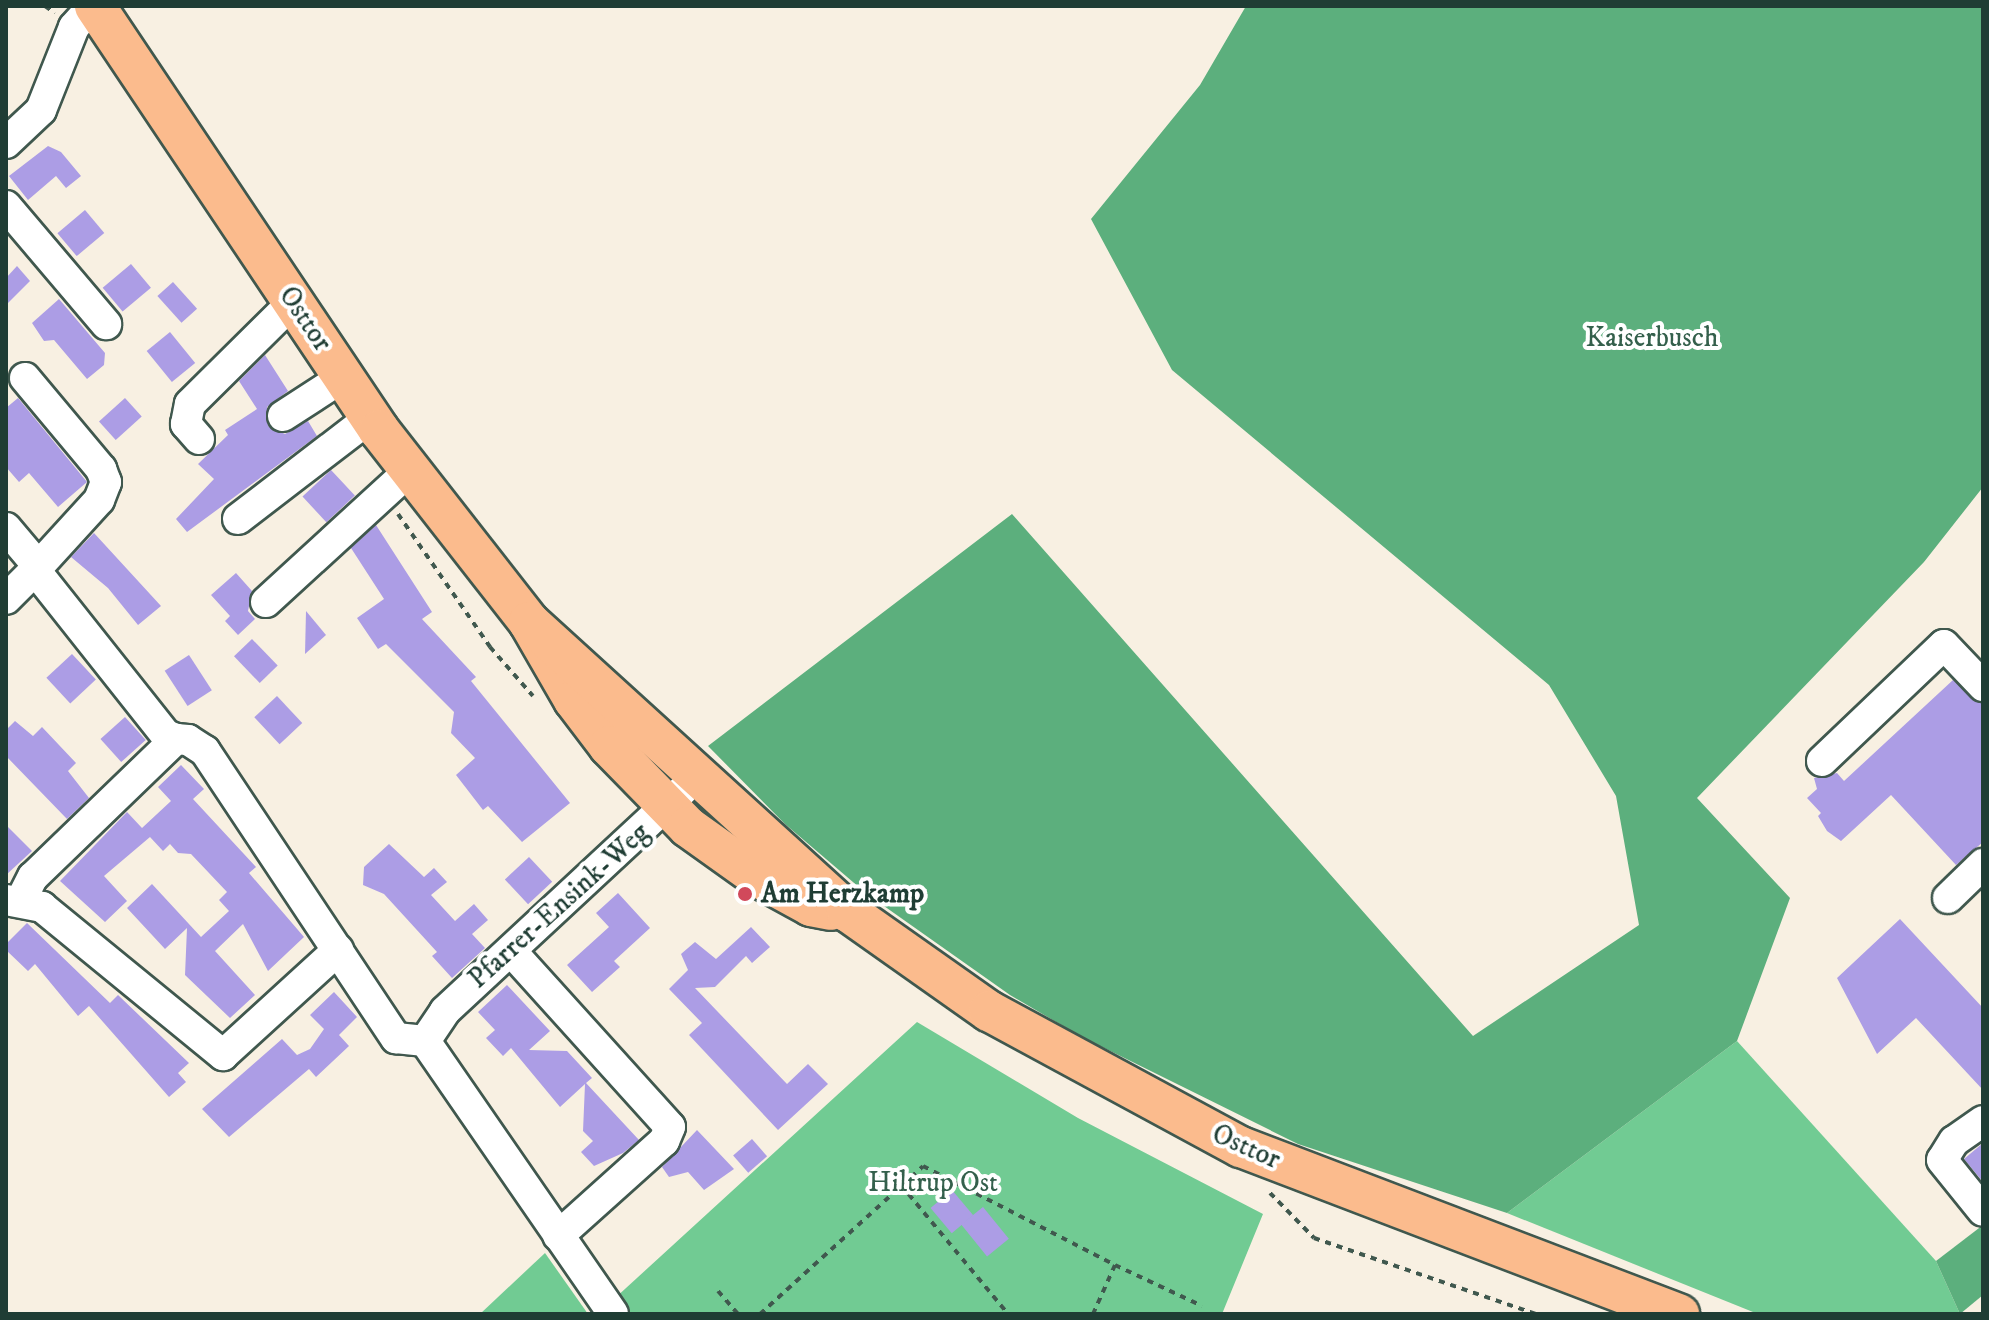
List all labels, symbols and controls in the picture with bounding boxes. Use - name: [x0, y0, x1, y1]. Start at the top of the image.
- street label: Osttor: [271, 280, 339, 358]
- park label: Kaiserbusch: [1586, 321, 1718, 355]
- street label: Pfarrer-Ensink-Weg: [462, 816, 656, 996]
- place label: Am Herzkamp: [761, 877, 924, 911]
- marker: Am Herzkamp: [736, 885, 754, 903]
- street label: Osttor: [1207, 1117, 1285, 1177]
- park label: Hiltrup Ost: [868, 1166, 998, 1200]

